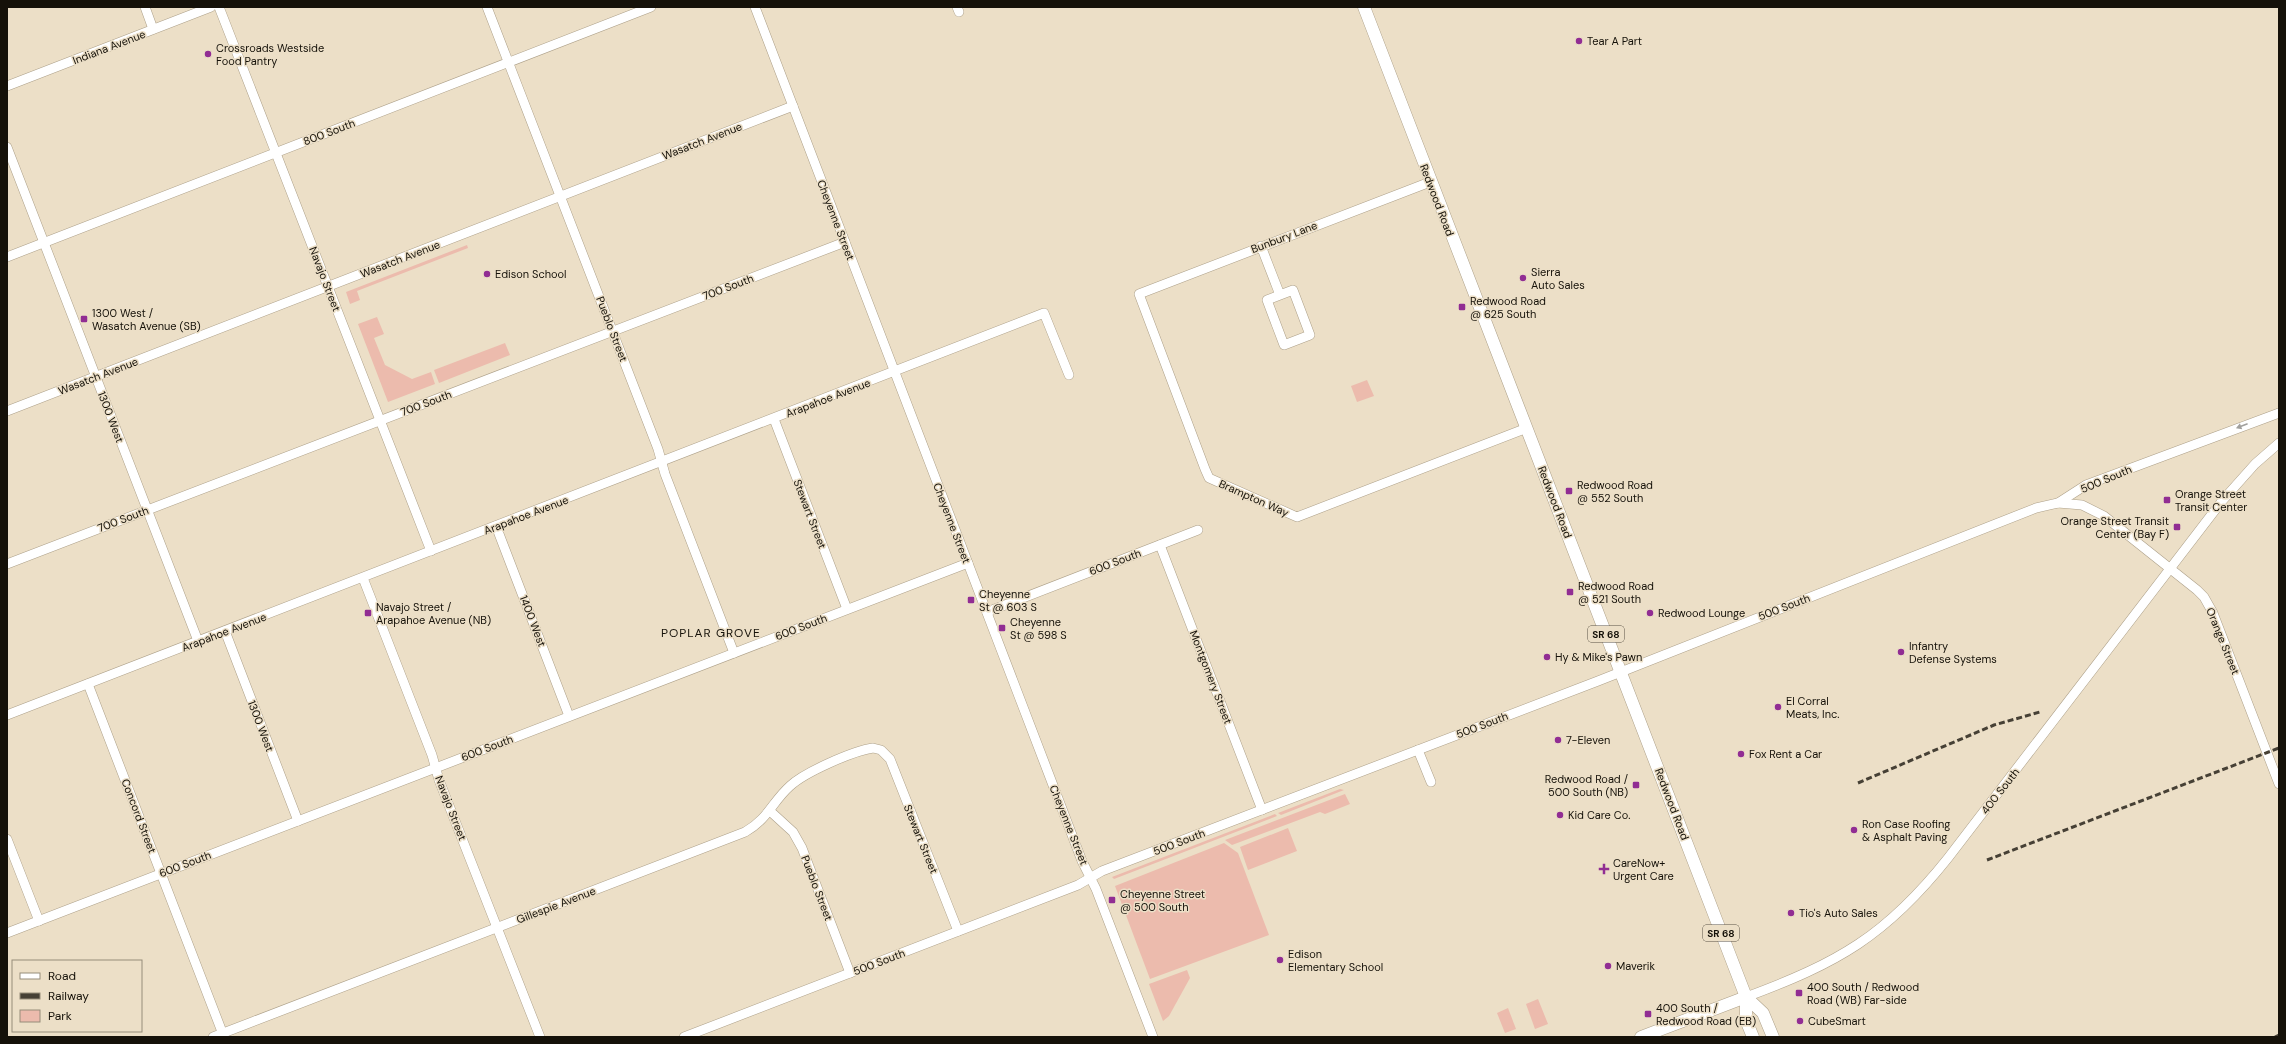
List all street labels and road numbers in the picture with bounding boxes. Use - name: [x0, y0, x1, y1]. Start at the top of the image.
- street label: Indiana Avenue: [71, 27, 147, 67]
- street label: 800 South: [301, 116, 357, 148]
- street label: Wasatch Avenue: [660, 119, 744, 163]
- street label: Redwood Road: [1417, 162, 1457, 238]
- street label: Cheyenne Street: [814, 178, 858, 262]
- street label: Bunbury Lane: [1249, 218, 1319, 256]
- street label: Wasatch Avenue: [358, 237, 442, 281]
- street label: Navajo Street: [306, 245, 344, 313]
- street label: 700 South: [700, 271, 756, 303]
- street label: Pueblo Street: [593, 294, 631, 364]
- street label: Wasatch Avenue: [56, 354, 140, 398]
- street label: Arapahoe Avenue: [784, 375, 872, 421]
- street label: 700 South: [398, 387, 454, 419]
- street label: 1300 West: [95, 389, 127, 445]
- street label: 500 South: [2078, 462, 2134, 496]
- street label: Redwood Road: [1535, 464, 1575, 540]
- street label: Brampton Way: [1217, 476, 1291, 520]
- street label: Stewart Street: [790, 477, 830, 551]
- street label: Cheyenne Street: [930, 481, 974, 565]
- street label: Arapahoe Avenue: [482, 492, 570, 538]
- street label: 700 South: [95, 503, 151, 535]
- street label: 600 South: [1087, 546, 1143, 578]
- street label: 500 South: [1756, 591, 1812, 623]
- street label: 1400 West: [517, 593, 549, 649]
- street label: Orange Street: [2203, 605, 2243, 677]
- street label: Arapahoe Avenue: [180, 609, 268, 655]
- street label: 600 South: [773, 611, 829, 643]
- road number: SR 68: [1588, 626, 1624, 642]
- street label: Montgomery Street: [1187, 628, 1235, 726]
- street label: 1300 West: [245, 698, 277, 754]
- street label: 500 South: [1454, 709, 1510, 741]
- street label: 600 South: [459, 732, 515, 764]
- street label: 400 South: [1978, 765, 2022, 817]
- street label: Redwood Road: [1652, 766, 1692, 842]
- street label: Navajo Street: [432, 774, 470, 842]
- street label: Concord Street: [118, 777, 160, 855]
- street label: Cheyenne Street: [1047, 783, 1091, 867]
- street label: Stewart Street: [901, 802, 941, 876]
- street label: 500 South: [1151, 826, 1207, 858]
- street label: 600 South: [157, 848, 213, 880]
- street label: Pueblo Street: [798, 853, 836, 923]
- street label: Gillespie Avenue: [514, 883, 598, 927]
- road number: SR 68: [1703, 925, 1739, 941]
- street label: 500 South: [851, 946, 907, 978]

